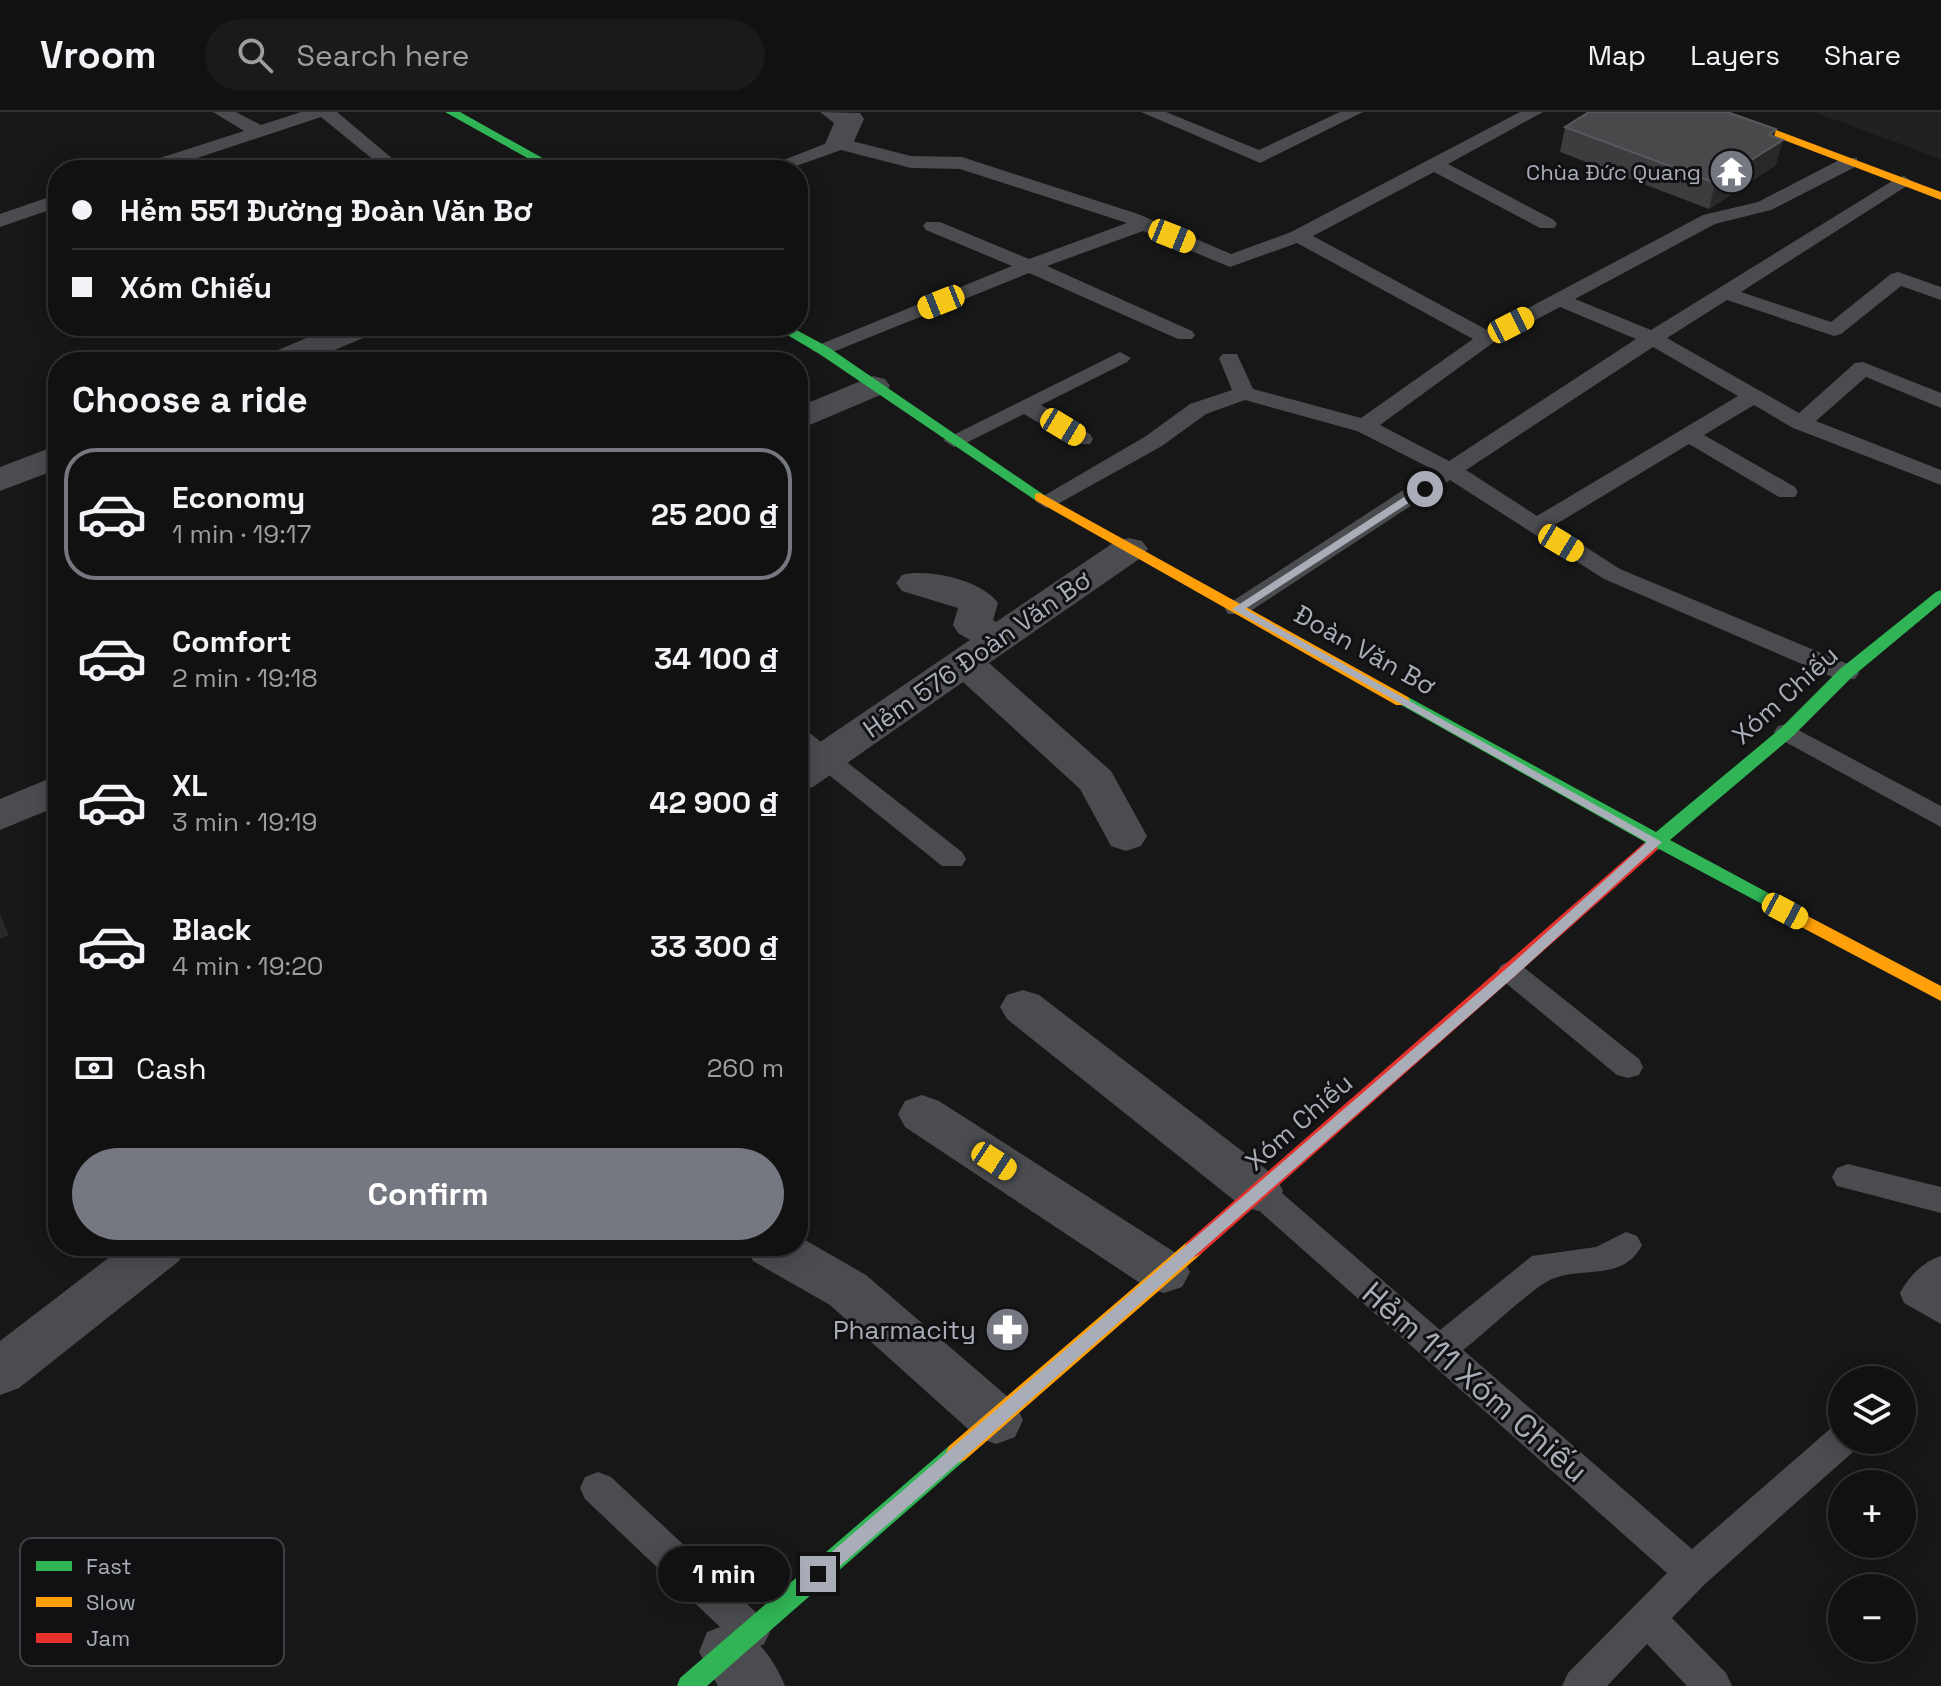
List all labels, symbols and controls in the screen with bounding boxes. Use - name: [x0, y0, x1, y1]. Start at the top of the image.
- search box: [205, 19, 765, 91]
- text: Vroom: [40, 31, 157, 79]
- icon: search: [233, 33, 277, 77]
- text: Search here: [297, 36, 469, 75]
- text: Map: [1588, 37, 1646, 73]
- text: Layers: [1690, 37, 1780, 73]
- text: Share: [1824, 37, 1901, 73]
- temple icon: Chùa Đức Quang: [1708, 148, 1756, 196]
- place label: Chùa Đức Quang: [1526, 158, 1701, 186]
- text: Hẻm 551 Đường Đoàn Văn Bơ: [120, 191, 533, 230]
- car: [1145, 216, 1199, 256]
- text: Xóm Chiếu: [120, 268, 272, 307]
- car: [914, 282, 968, 322]
- car: [1484, 303, 1538, 347]
- text: Choose a ride: [72, 377, 308, 423]
- car: [1036, 404, 1090, 450]
- route start: [1407, 471, 1443, 507]
- icon: car: [76, 478, 148, 550]
- text: Economy: [172, 478, 305, 517]
- text: 25 200 ₫: [651, 495, 780, 534]
- text: 1 min · 19:17: [172, 517, 311, 551]
- car: [1534, 520, 1588, 566]
- street label: Hẻm 576 Đoàn Văn Bơ: [856, 562, 1098, 746]
- street label: Đoàn Văn Bơ: [1288, 597, 1442, 703]
- icon: car: [76, 622, 148, 694]
- text: Comfort: [172, 622, 291, 661]
- street label: Xóm Chiếu: [1725, 638, 1845, 752]
- text: 34 100 ₫: [654, 639, 780, 678]
- text: 2 min · 19:18: [172, 661, 318, 695]
- icon: car: [76, 766, 148, 838]
- text: XL: [172, 766, 208, 805]
- text: 42 900 ₫: [649, 783, 780, 822]
- text: 3 min · 19:19: [172, 805, 317, 839]
- car: [1758, 889, 1812, 933]
- icon: car: [76, 910, 148, 982]
- text: Black: [172, 910, 251, 949]
- text: 33 300 ₫: [650, 927, 780, 966]
- text: 4 min · 19:20: [172, 949, 324, 983]
- icon: cash: [72, 1046, 116, 1090]
- text: Cash: [136, 1049, 207, 1088]
- text: 260 m: [707, 1051, 784, 1085]
- street label: Xóm Chiếu: [1238, 1066, 1360, 1178]
- car: [967, 1138, 1021, 1184]
- button: Confirm: [72, 1148, 784, 1240]
- street label: Hẻm 111 Xóm Chiếu: [1354, 1273, 1596, 1491]
- pharmacy icon: Pharmacity: [983, 1306, 1031, 1354]
- place label: Pharmacity: [833, 1313, 976, 1347]
- map controls: [1828, 1366, 1916, 1662]
- button: layers: [1828, 1366, 1916, 1454]
- button: +: [1828, 1470, 1916, 1558]
- legend: [20, 1538, 284, 1666]
- callout: 1 min: [658, 1546, 790, 1602]
- text: Fast: [86, 1552, 132, 1580]
- route end: [800, 1556, 836, 1592]
- text: 1 min: [692, 1557, 756, 1591]
- button: −: [1828, 1574, 1916, 1662]
- text: Slow: [86, 1588, 136, 1616]
- text: Jam: [86, 1624, 130, 1652]

